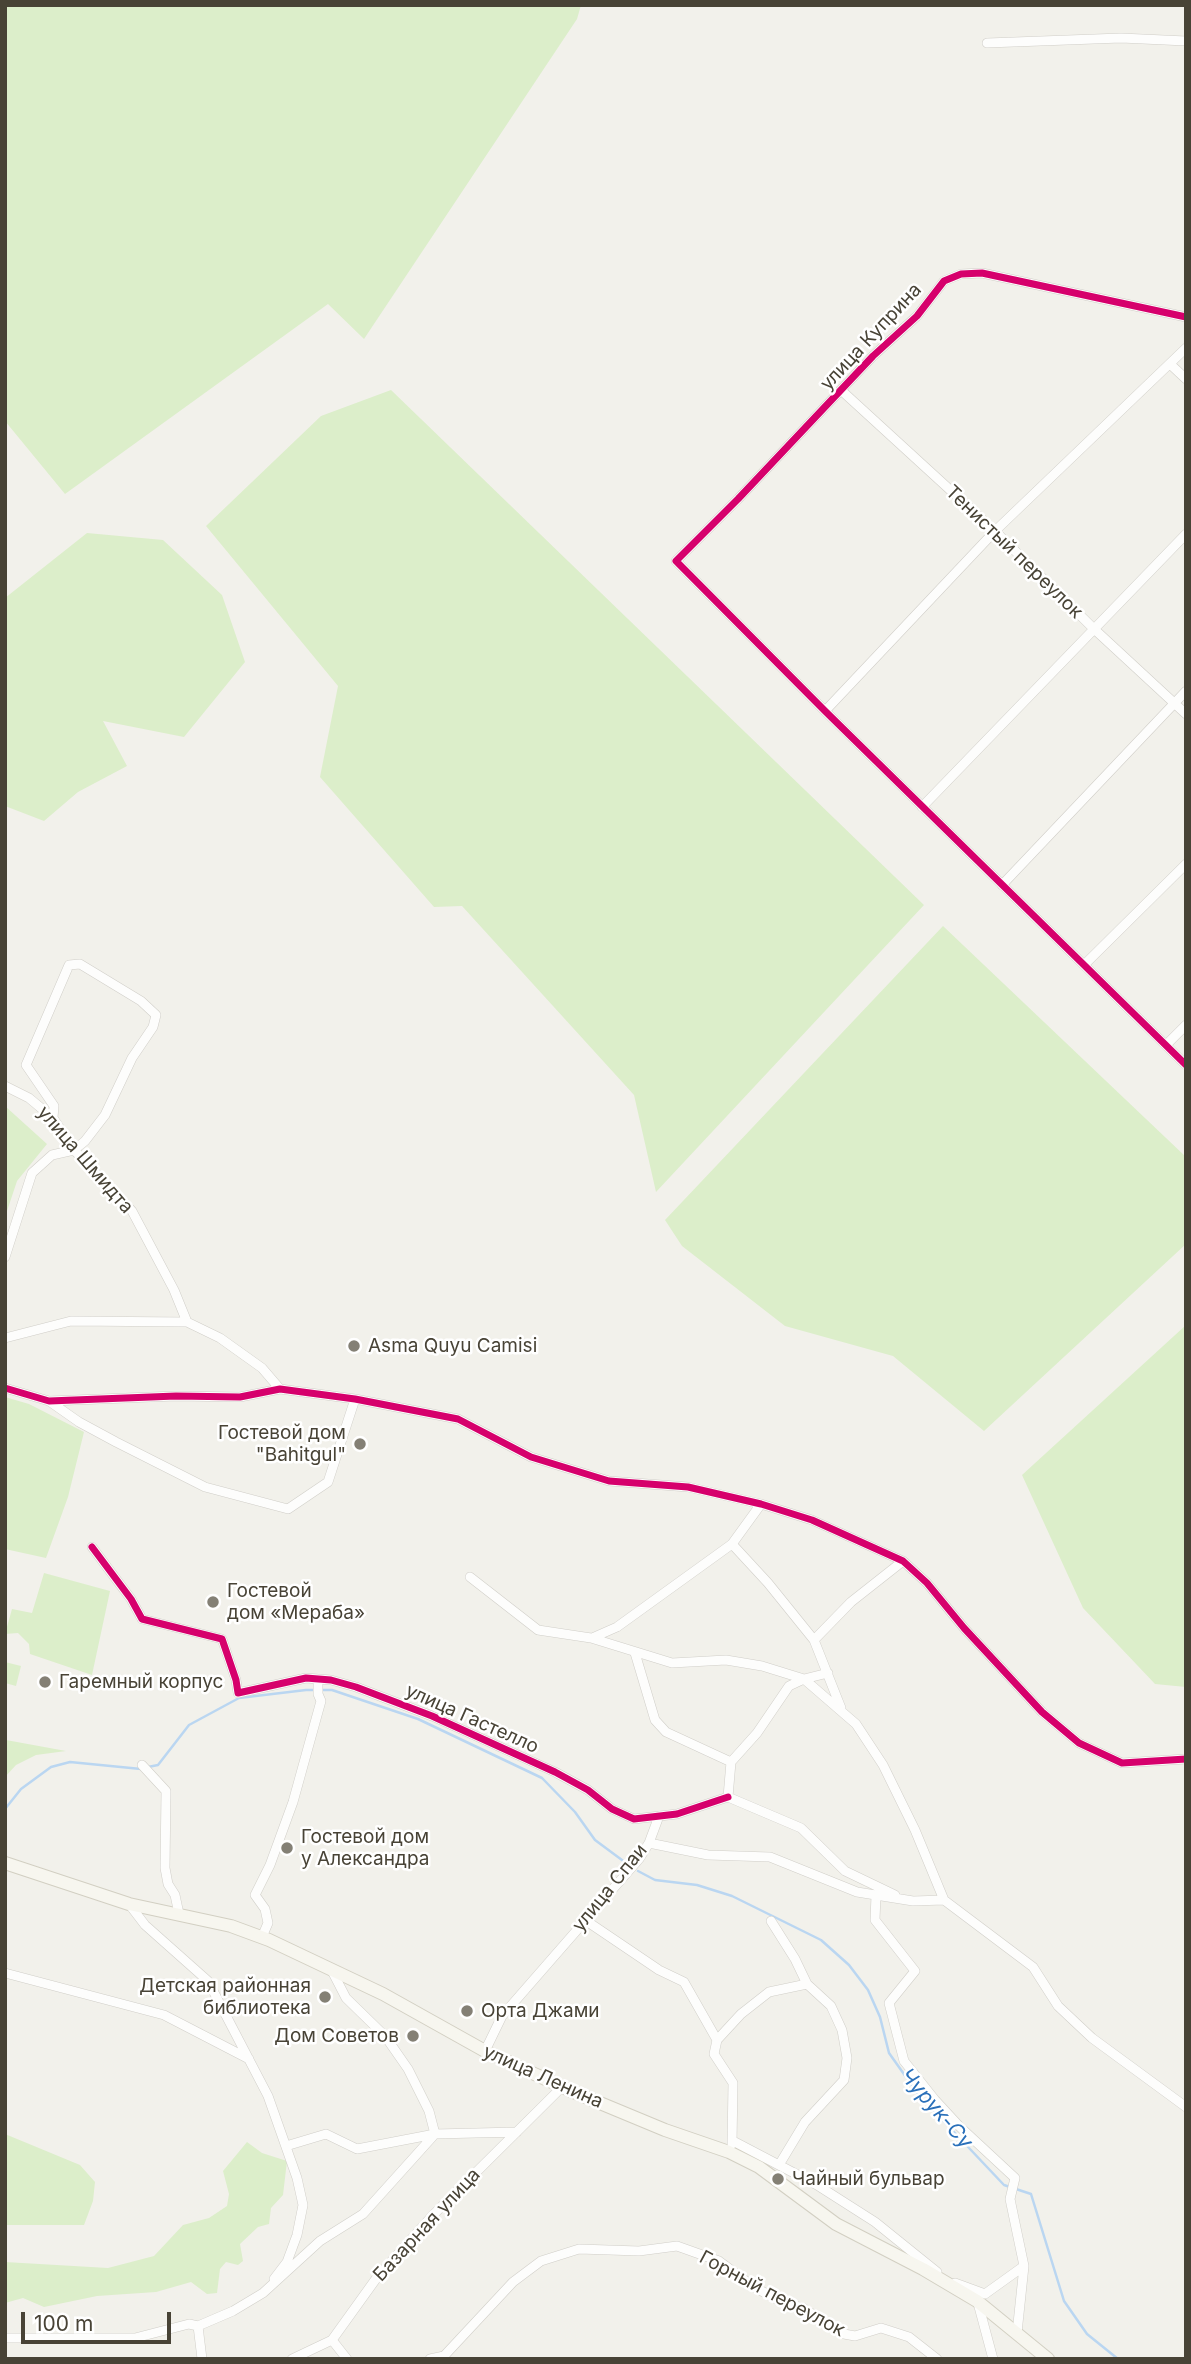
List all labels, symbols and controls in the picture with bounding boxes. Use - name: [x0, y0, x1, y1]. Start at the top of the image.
- street label: улица Куприна: [816, 279, 926, 395]
- street label: Тенистый переулок: [941, 481, 1087, 623]
- street label: улица Шмидта: [32, 1102, 138, 1218]
- place label: Asma Quyu Camisi: [368, 1335, 537, 1357]
- marker: Asma Quyu Camisi: [346, 1338, 362, 1354]
- place label: Гостевой дом "Bahitgul": [218, 1422, 346, 1466]
- marker: Гостевой дом "Bahitgul": [352, 1436, 368, 1452]
- place label: Гостевой дом «Мераба»: [227, 1580, 365, 1624]
- marker: Гостевой дом «Мераба»: [205, 1594, 221, 1610]
- place label: Гаремный корпус: [59, 1671, 223, 1693]
- marker: Гаремный корпус: [37, 1674, 53, 1690]
- street label: улица Гастелло: [402, 1679, 542, 1759]
- place label: Гостевой дом у Александра: [301, 1826, 429, 1870]
- marker: Гостевой дом у Александра: [279, 1840, 295, 1856]
- street label: улица Спаи: [568, 1840, 652, 1936]
- place label: Детская районная библиотека: [139, 1975, 311, 2019]
- marker: Детская районная библиотека: [317, 1989, 333, 2005]
- place label: Орта Джами: [481, 2000, 600, 2022]
- marker: Орта Джами: [459, 2003, 475, 2019]
- place label: Дом Советов: [274, 2025, 399, 2047]
- marker: Дом Советов: [405, 2028, 421, 2044]
- street label: улица Ленина: [479, 2040, 607, 2114]
- water label: Чурук-Су: [894, 2064, 978, 2154]
- street label: Базарная улица: [369, 2164, 485, 2286]
- place label: Чайный бульвар: [792, 2168, 945, 2190]
- marker: Чайный бульвар: [770, 2171, 786, 2187]
- street label: Горный переулок: [695, 2246, 849, 2342]
- scale bar: [24, 2298, 175, 2342]
- text: 100 m: [34, 2311, 93, 2336]

